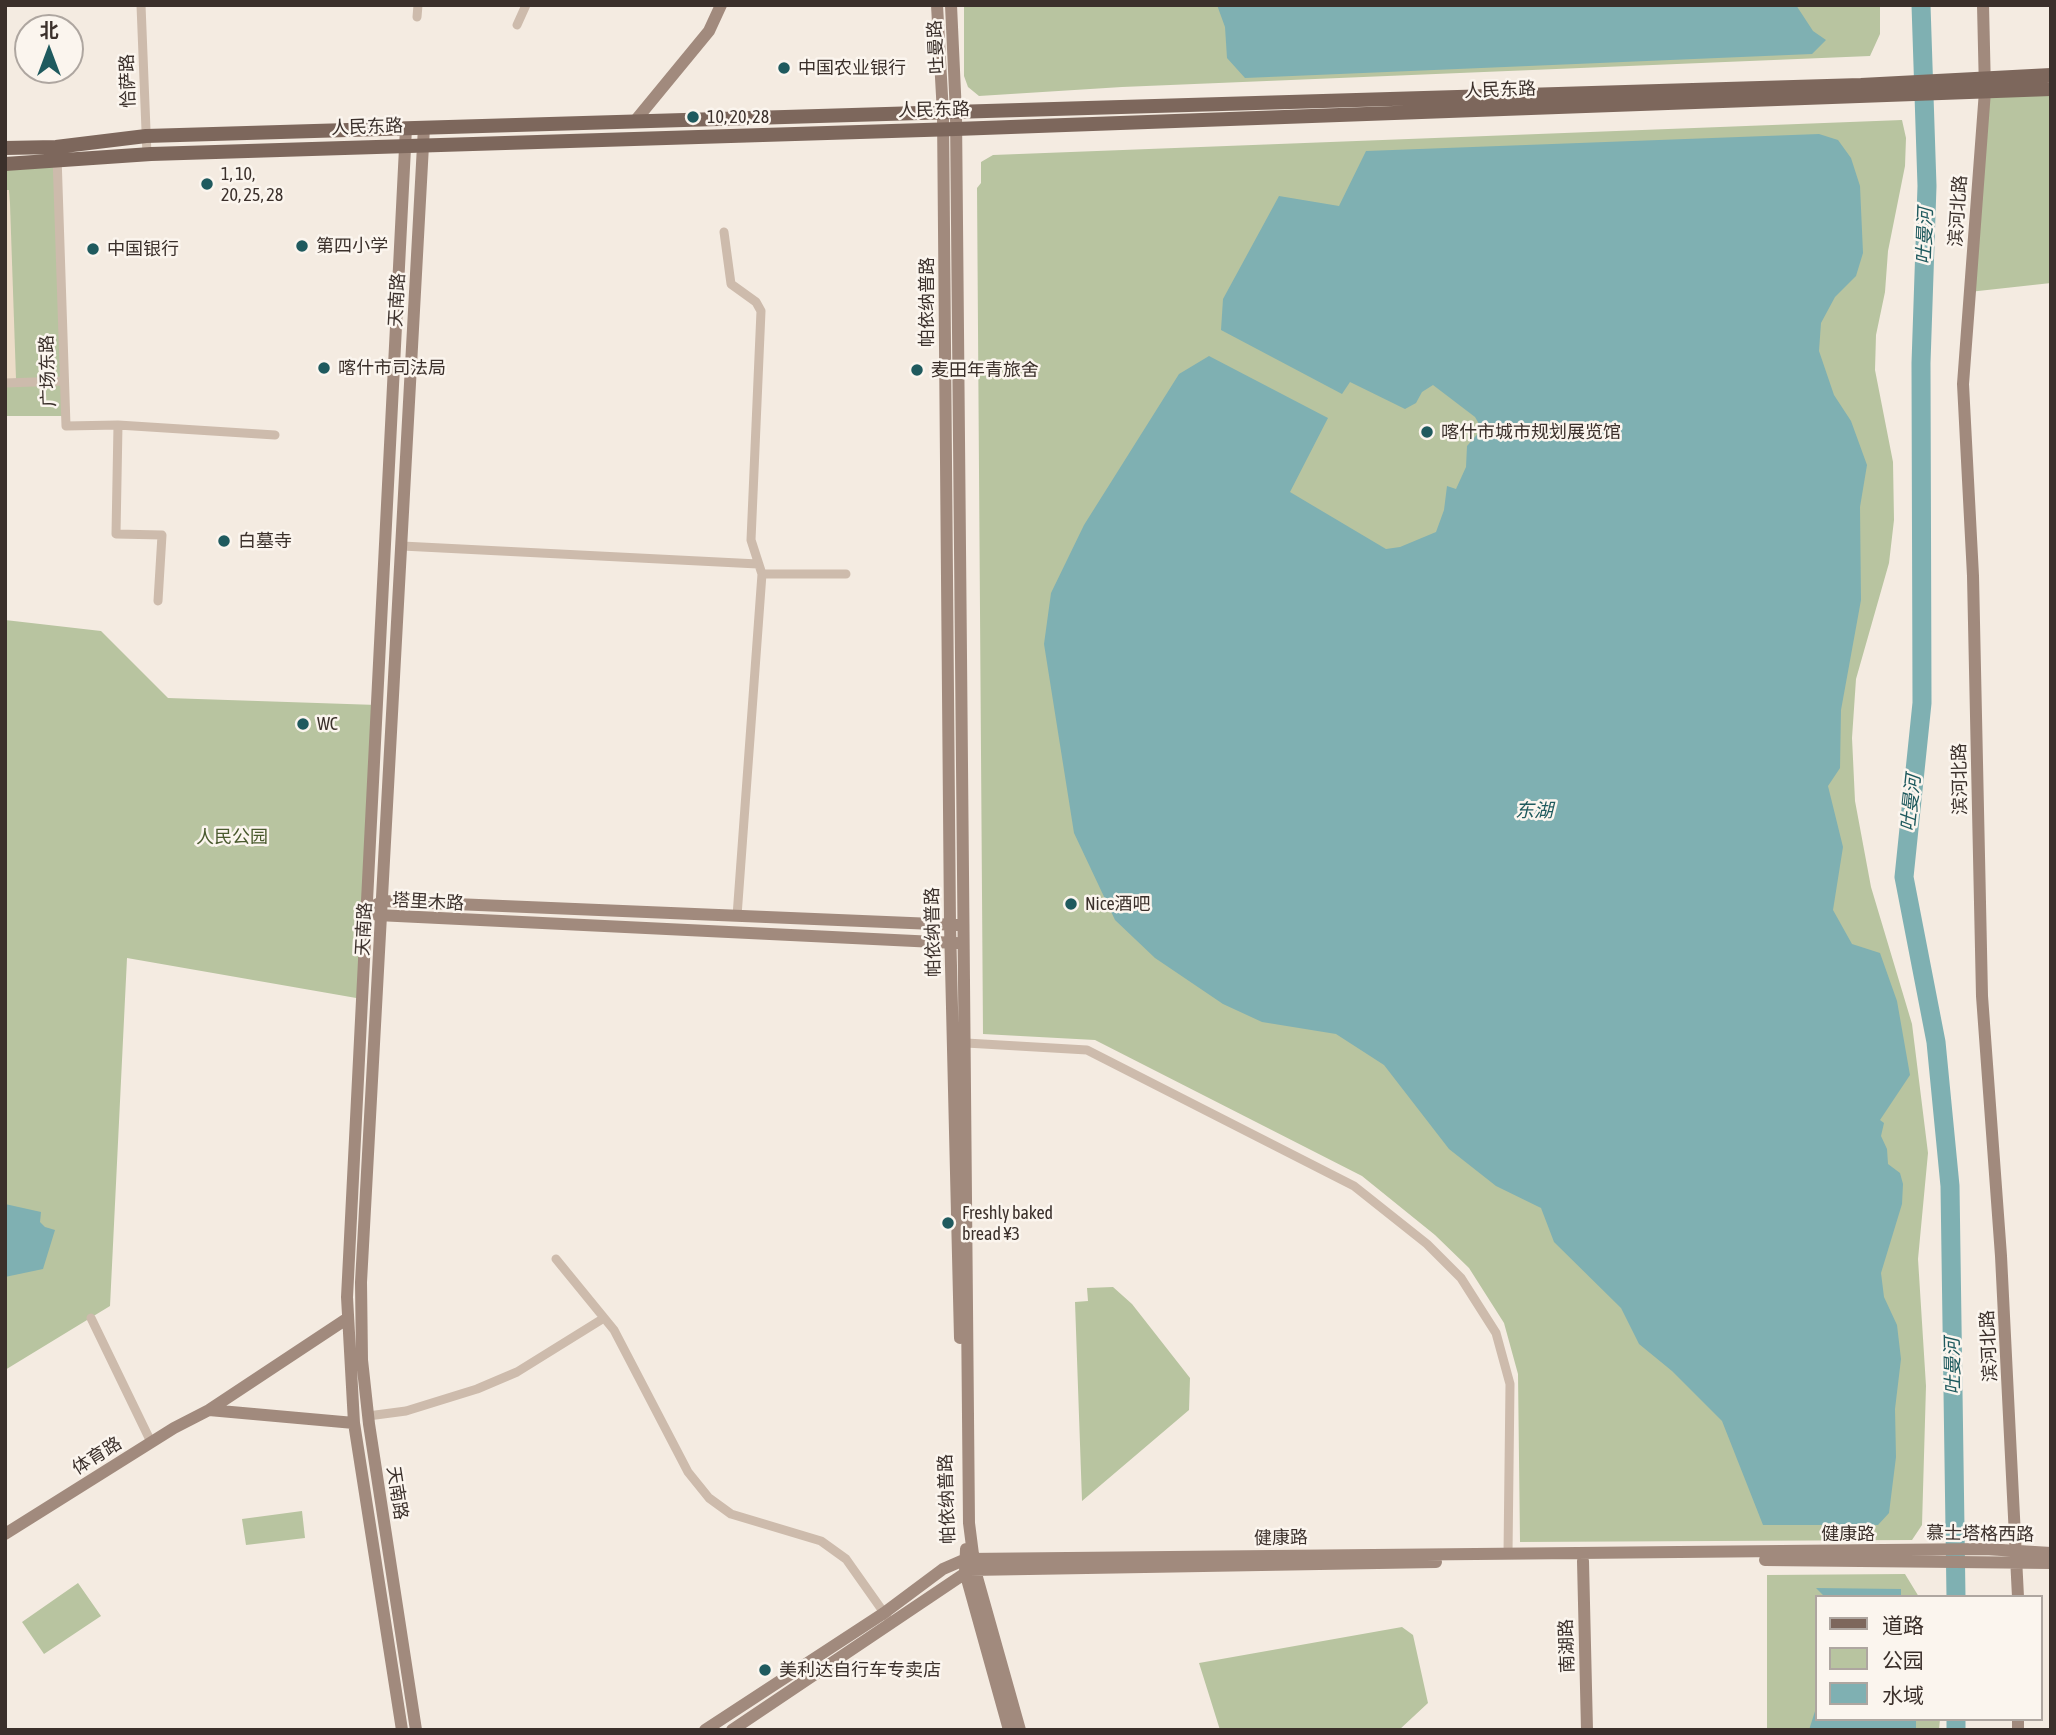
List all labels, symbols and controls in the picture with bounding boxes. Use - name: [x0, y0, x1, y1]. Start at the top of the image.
- north arrow: [14, 14, 84, 84]
- text: 北: [39, 19, 59, 41]
- street label: 吐曼路: [924, 19, 948, 75]
- street label: 恰萨路: [116, 54, 140, 108]
- place label: 中国农业银行: [798, 57, 906, 79]
- marker: 中国农业银行: [776, 60, 792, 76]
- street label: 人民东路: [1464, 78, 1536, 102]
- street label: 人民东路: [898, 99, 970, 121]
- place label: 10, 20, 28: [707, 106, 769, 128]
- marker: 10, 20, 28: [685, 109, 701, 125]
- street label: 人民东路: [331, 115, 403, 139]
- place label: 1, 10, 20, 25, 28: [221, 163, 283, 206]
- street label: 滨河北路: [1945, 174, 1971, 248]
- marker: 1, 10, 20, 25, 28: [199, 176, 215, 192]
- water label: 吐曼河: [1913, 207, 1937, 265]
- place label: 第四小学: [316, 235, 388, 257]
- place label: 中国银行: [107, 238, 179, 260]
- marker: 第四小学: [294, 238, 310, 254]
- marker: 中国银行: [85, 241, 101, 257]
- street label: 帕依纳普路: [916, 257, 938, 347]
- street label: 天南路: [385, 272, 409, 328]
- street label: 广场东路: [36, 335, 60, 407]
- place label: 喀什市司法局: [338, 357, 446, 379]
- place label: 麦田年青旅舍: [931, 359, 1039, 381]
- marker: 喀什市司法局: [316, 360, 332, 376]
- marker: 麦田年青旅舍: [909, 362, 925, 378]
- place label: 喀什市城市规划展览馆: [1441, 421, 1621, 443]
- marker: 喀什市城市规划展览馆: [1419, 424, 1435, 440]
- place label: 白墓寺: [238, 530, 292, 552]
- marker: 白墓寺: [216, 533, 232, 549]
- place label: WC: [317, 713, 338, 735]
- marker: WC: [295, 716, 311, 732]
- street label: 滨河北路: [1949, 743, 1971, 815]
- water label: 吐曼河: [1897, 773, 1925, 833]
- water label: 东湖: [1515, 800, 1553, 822]
- park label: 人民公园: [196, 826, 268, 848]
- street label: 帕依纳普路: [921, 887, 945, 977]
- street label: 塔里木路: [391, 889, 465, 915]
- place label: Nice酒吧: [1085, 893, 1151, 915]
- marker: Nice酒吧: [1063, 896, 1079, 912]
- street label: 天南路: [352, 901, 376, 957]
- place label: Freshly baked bread ¥3: [962, 1202, 1053, 1244]
- marker: Freshly baked bread ¥3: [940, 1215, 956, 1231]
- street label: 滨河北路: [1976, 1309, 2002, 1383]
- water label: 吐曼河: [1941, 1337, 1965, 1395]
- street label: 体育路: [68, 1433, 126, 1479]
- street label: 帕依纳普路: [935, 1454, 959, 1544]
- street label: 天南路: [382, 1465, 412, 1521]
- street label: 慕士塔格西路: [1926, 1522, 2034, 1546]
- street label: 健康路: [1821, 1523, 1875, 1545]
- street label: 健康路: [1254, 1527, 1308, 1549]
- legend: [1814, 1595, 2042, 1721]
- text: 道路: [1882, 1613, 1924, 1637]
- street label: 南湖路: [1555, 1619, 1579, 1673]
- text: 公园: [1882, 1648, 1924, 1672]
- place label: 美利达自行车专卖店: [779, 1659, 941, 1681]
- marker: 美利达自行车专卖店: [757, 1662, 773, 1678]
- text: 水域: [1882, 1683, 1924, 1707]

